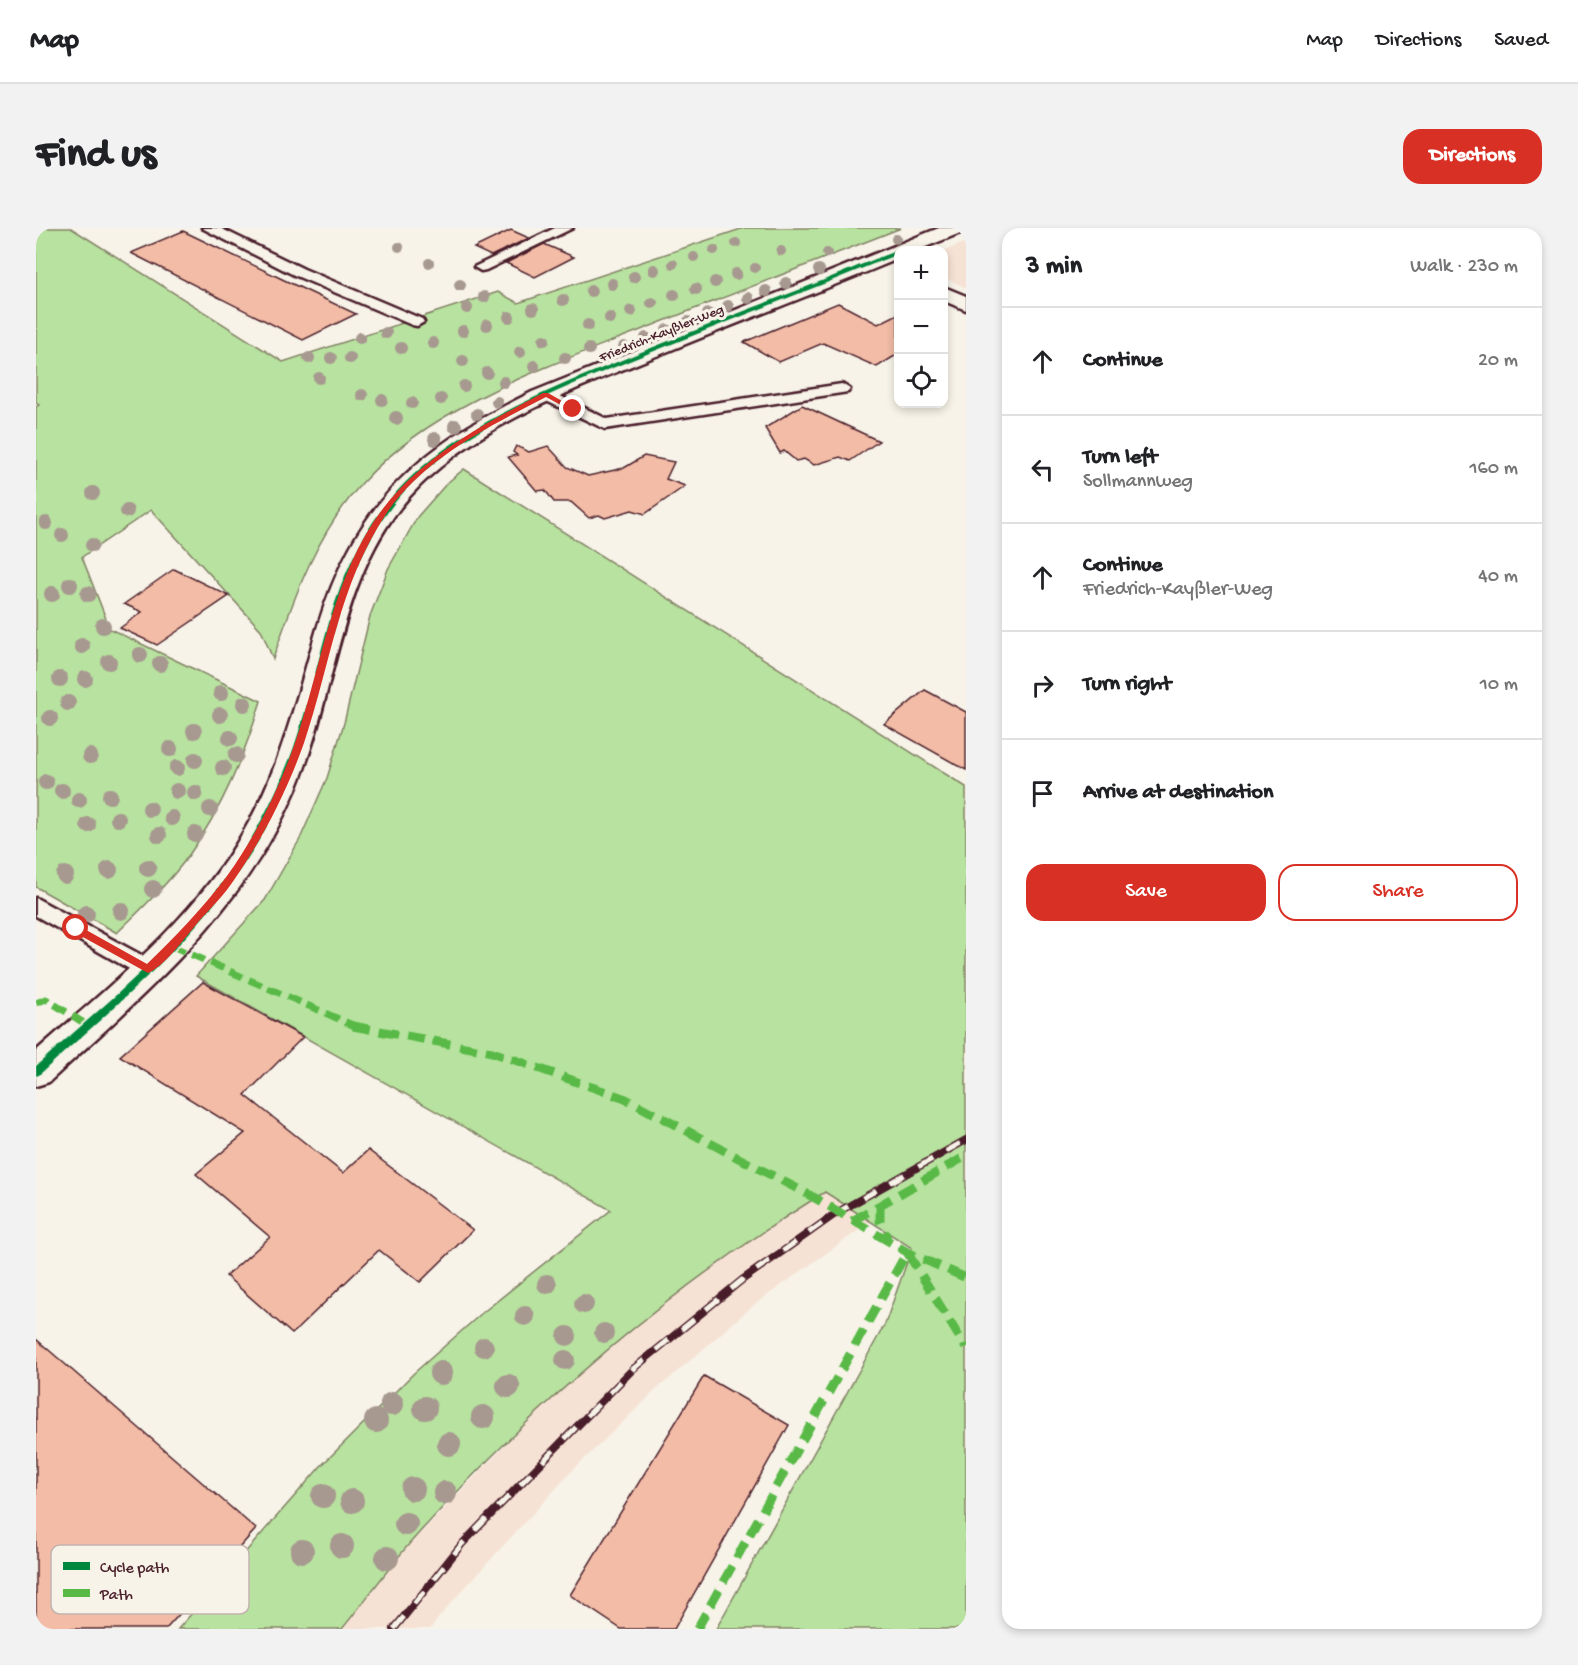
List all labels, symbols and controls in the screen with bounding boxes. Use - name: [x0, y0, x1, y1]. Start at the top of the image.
- text: Map: [30, 25, 79, 58]
- text: Map: [1306, 29, 1343, 54]
- text: Directions: [1376, 29, 1461, 54]
- text: Saved: [1494, 29, 1548, 54]
- button: Directions: [1403, 129, 1542, 184]
- text: Find us: [36, 132, 156, 181]
- map controls: [894, 246, 948, 408]
- button: +: [894, 246, 948, 300]
- text: 3 min: [1026, 252, 1082, 283]
- text: Walk · 230 m: [1410, 256, 1518, 279]
- button: −: [894, 300, 948, 354]
- street label: Friedrich-Kayßler-Weg: [596, 302, 727, 367]
- icon: ahead: [1026, 345, 1059, 378]
- text: Continue: [1083, 348, 1163, 374]
- text: 20 m: [1478, 350, 1518, 373]
- button: locate: [894, 354, 948, 408]
- route end: [559, 395, 585, 421]
- text: Turn left: [1083, 445, 1157, 471]
- icon: left: [1026, 453, 1059, 486]
- text: 160 m: [1469, 458, 1518, 481]
- text: Sollmannweg: [1083, 471, 1193, 494]
- text: Continue: [1083, 553, 1163, 579]
- icon: ahead: [1026, 561, 1059, 594]
- text: 40 m: [1478, 566, 1518, 589]
- text: Friedrich-Kayßler-Weg: [1083, 579, 1273, 602]
- icon: right: [1026, 669, 1059, 702]
- text: Turn right: [1083, 672, 1171, 698]
- text: 10 m: [1480, 674, 1518, 697]
- icon: arrive: [1026, 777, 1059, 810]
- text: Arrive at destination: [1083, 780, 1273, 806]
- button: Save: [1026, 864, 1266, 921]
- button: Share: [1278, 864, 1518, 921]
- route start: [62, 914, 88, 940]
- legend: [51, 1545, 249, 1614]
- text: Cycle path: [100, 1560, 170, 1579]
- text: Path: [99, 1587, 133, 1606]

